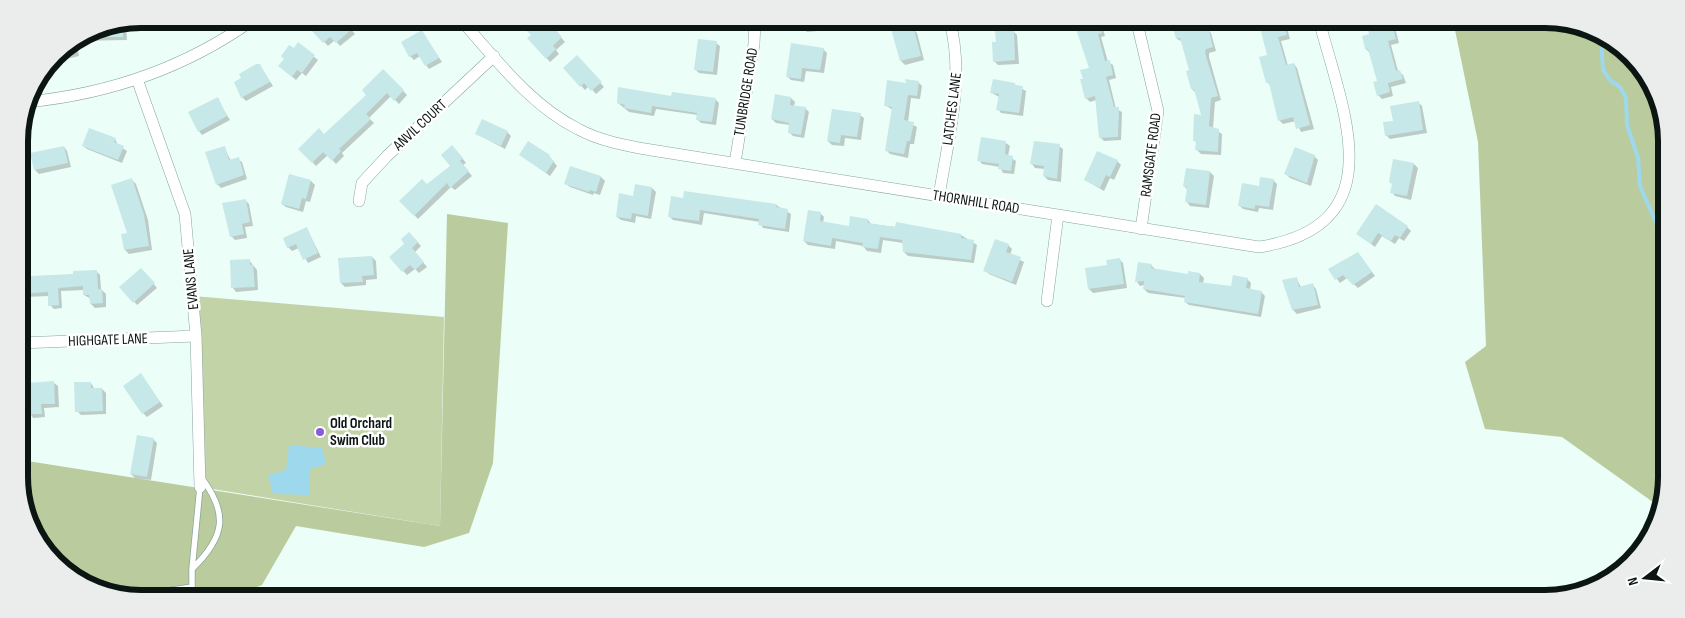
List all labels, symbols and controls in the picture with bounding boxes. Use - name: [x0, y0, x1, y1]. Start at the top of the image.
- street label: TUNBRIDGE ROAD: [730, 46, 762, 138]
- street label: LATCHES LANE: [938, 72, 966, 146]
- street label: ANVIL COURT: [388, 95, 451, 155]
- street label: RAMSGATE ROAD: [1136, 112, 1166, 198]
- street label: THORNHILL ROAD: [931, 186, 1021, 218]
- street label: EVANS LANE: [179, 248, 203, 310]
- street label: HIGHGATE LANE: [68, 329, 148, 351]
- place label: Old Orchard Swim Club: [330, 414, 392, 450]
- marker: Old Orchard Swim Club: [314, 426, 326, 438]
- north arrow: [1620, 553, 1670, 603]
- text: N: [1624, 576, 1642, 587]

